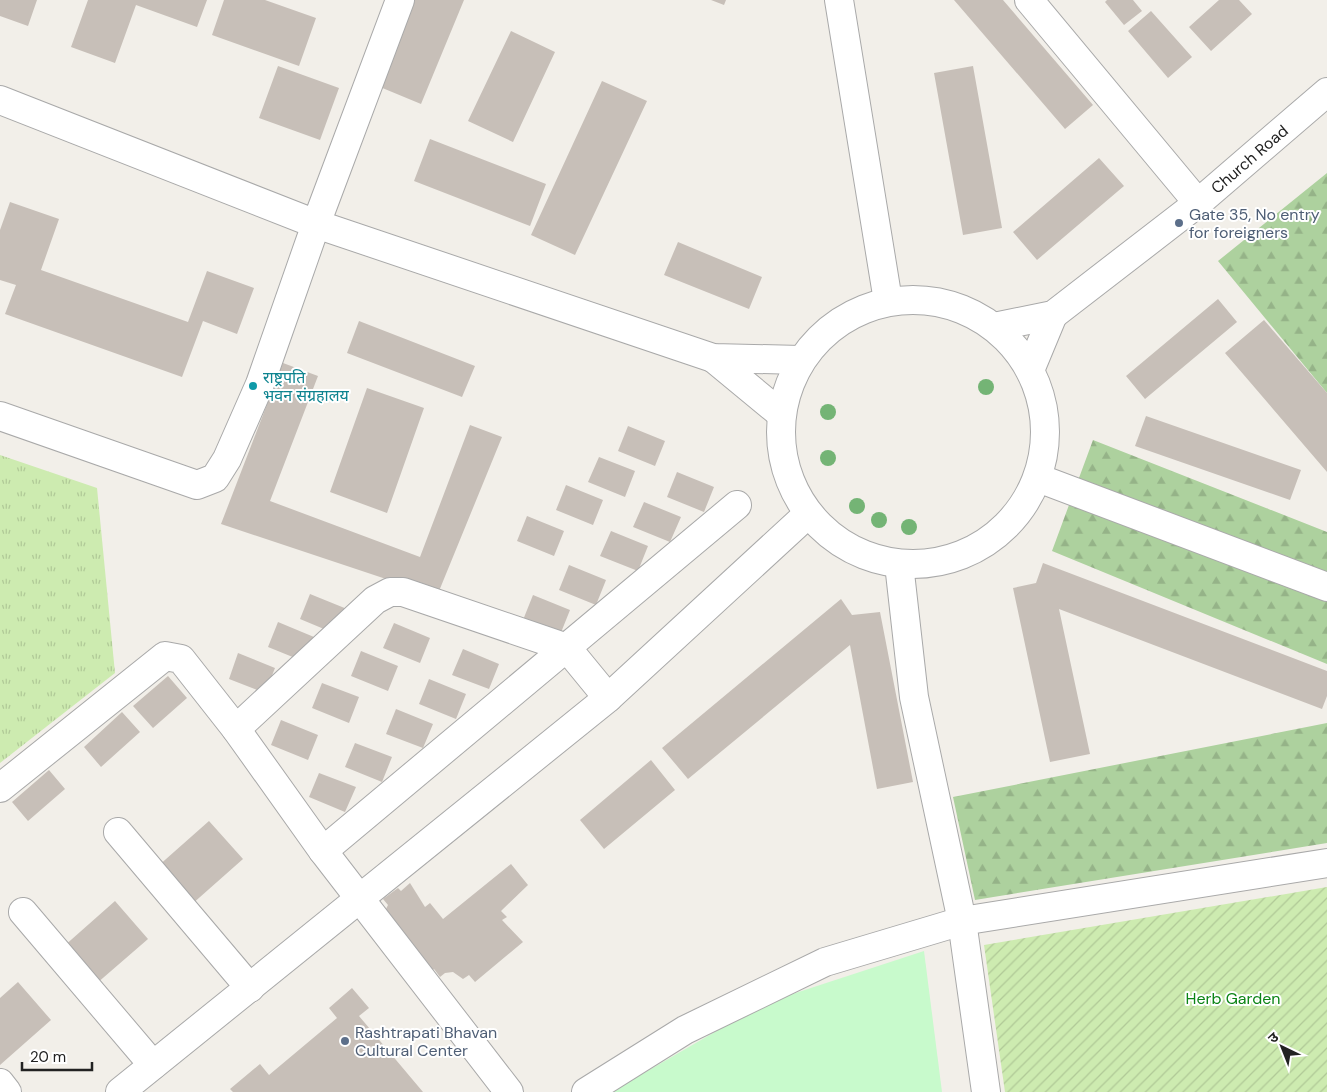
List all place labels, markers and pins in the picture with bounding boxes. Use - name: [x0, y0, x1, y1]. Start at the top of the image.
- place label: Gate 35, No entry for foreigners: [1189, 204, 1320, 243]
- marker: Gate 35, No entry for foreigners: [1173, 217, 1185, 229]
- place label: राष्ट्रपति भवन संग्रहालय: [263, 367, 350, 406]
- marker: राष्ट्रपति भवन संग्रहालय: [247, 380, 259, 392]
- place label: Rashtrapati Bhavan Cultural Center: [355, 1022, 497, 1061]
- marker: Rashtrapati Bhavan Cultural Center: [339, 1035, 351, 1047]

